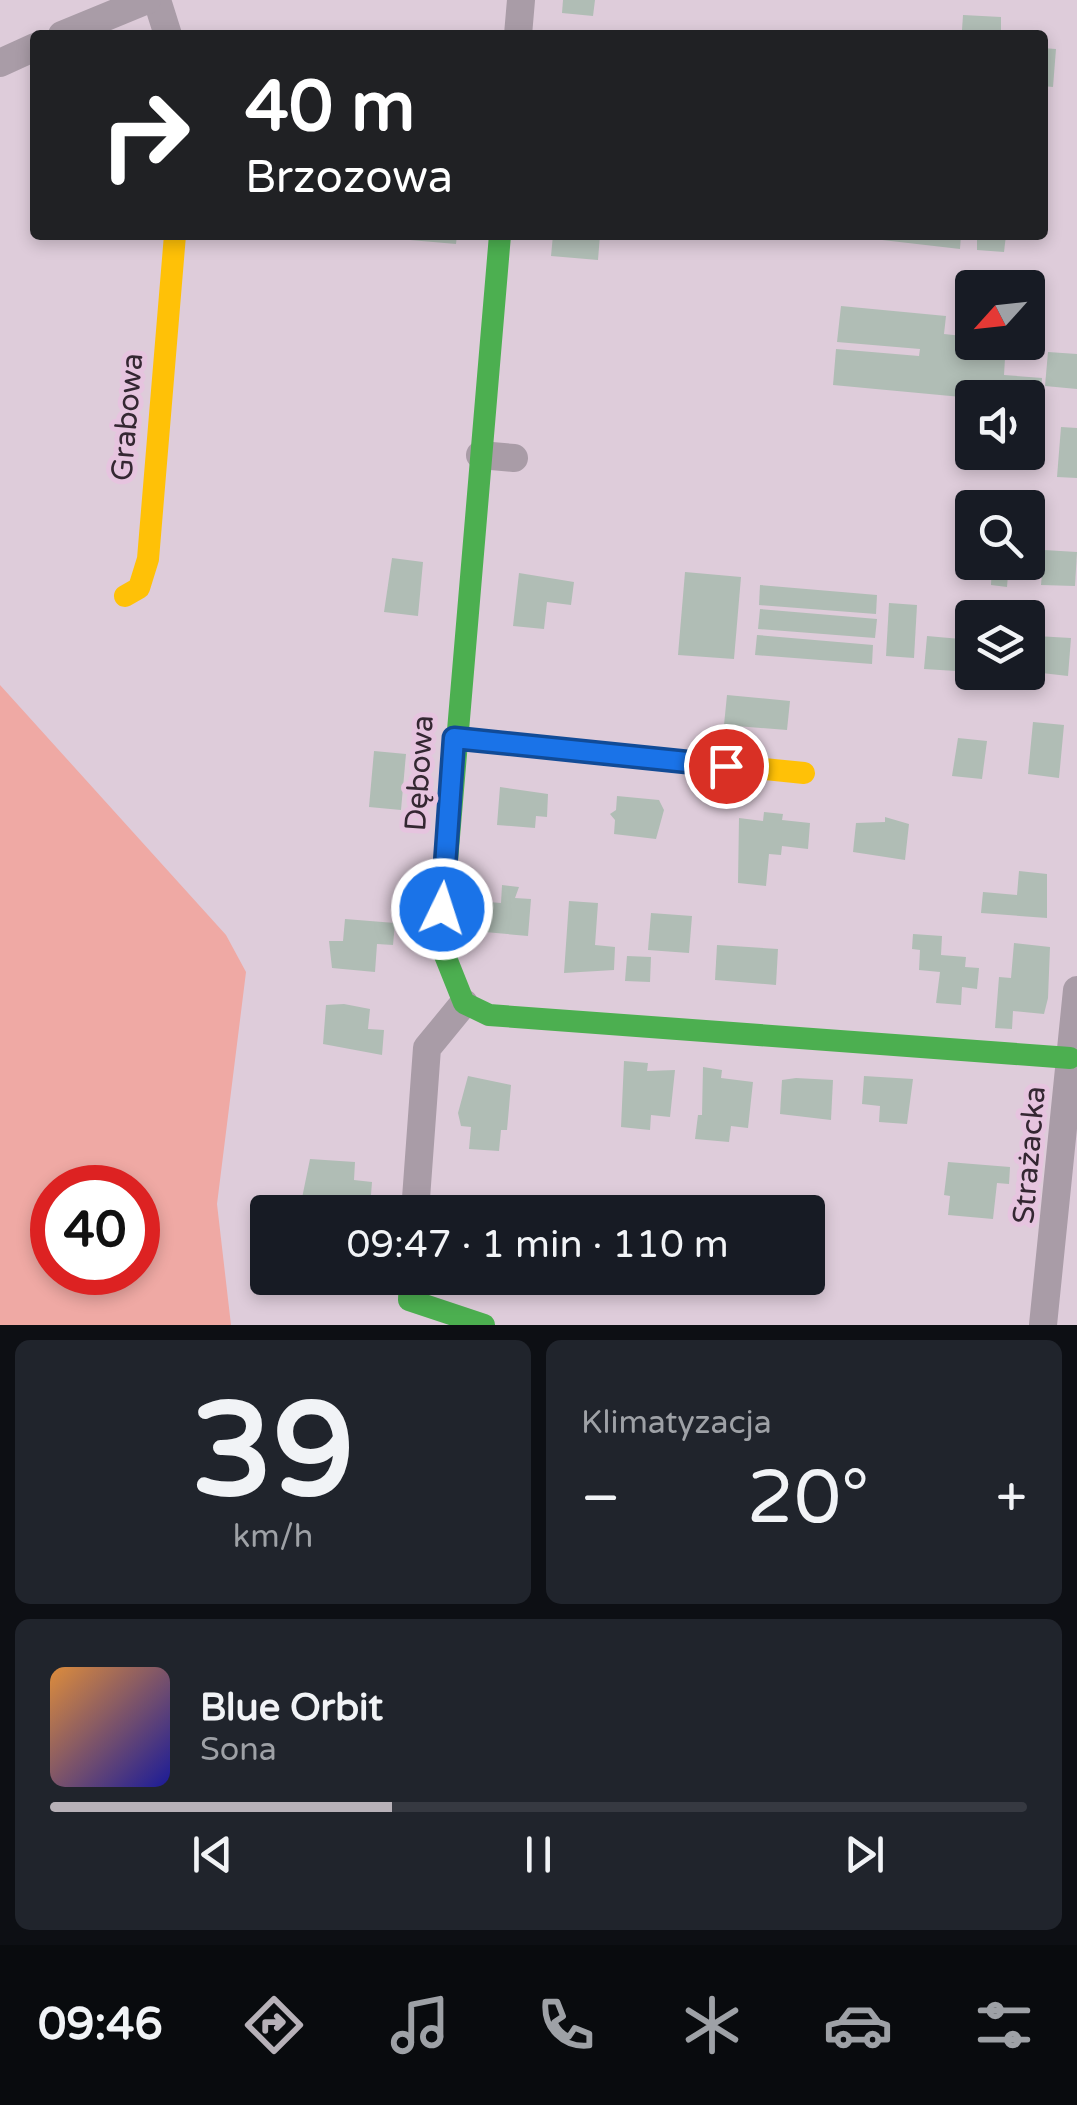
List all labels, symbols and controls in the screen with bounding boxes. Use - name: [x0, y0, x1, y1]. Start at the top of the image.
- text: 40 m: [245, 66, 415, 150]
- icon: right: [80, 70, 210, 200]
- text: Brzozowa: [245, 151, 453, 205]
- north arrow: [955, 270, 1045, 360]
- map controls: [955, 270, 1045, 690]
- street label: Grabowa: [103, 351, 152, 483]
- button: sound: [955, 380, 1045, 470]
- button: search: [955, 490, 1045, 580]
- button: layers: [955, 600, 1045, 690]
- street label: Dębowa: [397, 714, 442, 832]
- pin: [684, 724, 769, 809]
- icon: arrive: [699, 739, 754, 794]
- position arrow: [390, 857, 494, 961]
- street label: Strażacka: [1005, 1085, 1054, 1226]
- speed limit sign: 40: [30, 1165, 160, 1295]
- text: 09:47 · 1 min · 110 m: [346, 1222, 729, 1268]
- text: 39: [191, 1375, 355, 1531]
- text: Klimatyzacja: [581, 1404, 772, 1442]
- text: 20°: [747, 1453, 869, 1543]
- text: −: [581, 1466, 620, 1532]
- text: +: [996, 1466, 1027, 1532]
- text: km/h: [233, 1518, 313, 1556]
- text: Blue Orbit: [200, 1685, 383, 1731]
- text: Sona: [200, 1731, 277, 1769]
- icon: previous: [185, 1827, 240, 1882]
- icon: pause: [511, 1827, 566, 1882]
- icon: next: [837, 1827, 892, 1882]
- icon: directions: [239, 1990, 309, 2060]
- icon: music: [385, 1990, 455, 2060]
- icon: phone: [531, 1990, 601, 2060]
- icon: climate: [677, 1990, 747, 2060]
- icon: car: [823, 1990, 893, 2060]
- icon: filters: [969, 1990, 1039, 2060]
- text: 09:46: [38, 1998, 163, 2052]

